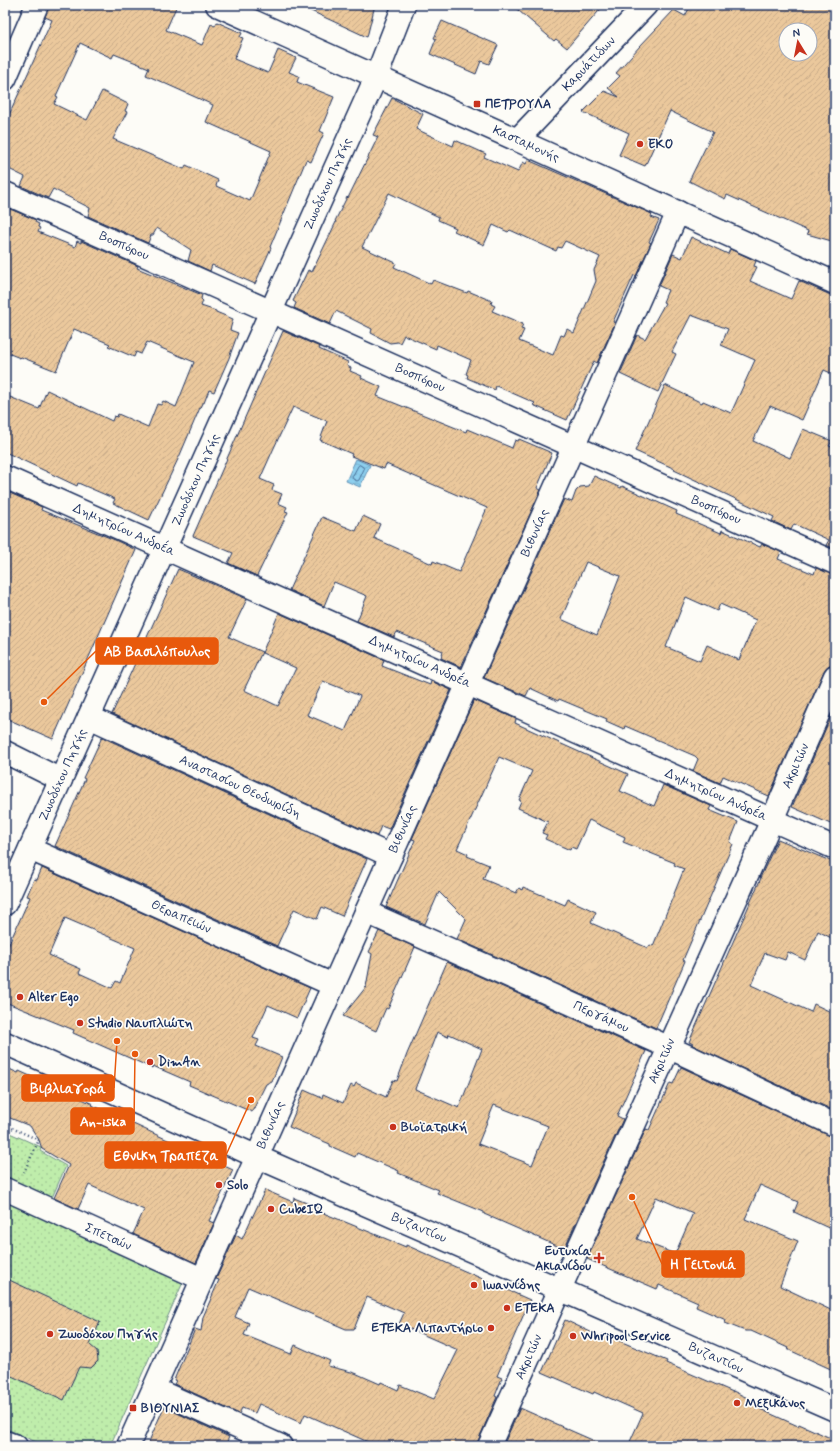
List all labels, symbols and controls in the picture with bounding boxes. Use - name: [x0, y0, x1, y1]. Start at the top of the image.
- north arrow: [778, 22, 818, 62]
- text: N: [792, 26, 801, 41]
- street label: Καρυάτιδων: [559, 33, 620, 95]
- place label: ΠΕΤΡΟΥΛΑ: [485, 96, 551, 113]
- marker: ΠΕΤΡΟΥΛΑ: [472, 99, 482, 109]
- street label: Κασταμονής: [490, 122, 562, 166]
- street label: Ζωοδόχου Πηγής: [300, 135, 356, 233]
- place label: EKO: [648, 136, 673, 153]
- marker: EKO: [635, 139, 645, 149]
- street label: Βοσπόρου: [96, 227, 152, 265]
- street label: Βοσπόρου: [392, 359, 448, 397]
- street label: Ζωοδόχου Πηγής: [168, 431, 224, 529]
- street label: Βοσπόρου: [688, 491, 744, 529]
- street label: Δημητρίου Ανδρέα: [70, 500, 178, 560]
- street label: Βιθυνίας: [517, 506, 553, 560]
- street label: Δημητρίου Ανδρέα: [366, 632, 474, 692]
- callout: ΑΒ Βασιλόπουλος: [96, 638, 218, 664]
- text: ΑΒ Βασιλόπουλος: [104, 643, 210, 661]
- street label: Ζωοδόχου Πηγής: [35, 726, 91, 824]
- street label: Ακριτών: [778, 740, 814, 791]
- street label: Αναστασίου Θεοδωρίδη: [176, 751, 304, 823]
- street label: Δημητρίου Ανδρέα: [662, 765, 770, 825]
- street label: Βιθυνίας: [385, 802, 421, 856]
- street label: Θεραπειών: [148, 896, 214, 938]
- place label: Alter Ego: [28, 989, 79, 1007]
- marker: Alter Ego: [15, 992, 25, 1002]
- street label: Περγάμου: [570, 997, 632, 1037]
- place label: Studio Ναυπλιώτη: [88, 1015, 193, 1032]
- marker: Studio Ναυπλιώτη: [75, 1018, 85, 1028]
- street label: Ακριτών: [644, 1035, 680, 1086]
- place label: DimAn: [158, 1054, 202, 1071]
- marker: DimAn: [145, 1057, 155, 1067]
- callout: Βιβλιαγορά: [22, 1075, 114, 1101]
- text: Βιβλιαγορά: [30, 1080, 106, 1098]
- street label: Βιθυνίας: [253, 1098, 289, 1152]
- callout: An-iska: [71, 1108, 134, 1134]
- text: An-iska: [80, 1113, 126, 1131]
- place label: Βιοϊατρική: [401, 1119, 468, 1136]
- marker: Βιοϊατρική: [388, 1122, 398, 1132]
- callout: Εθνικη Τραπεζα: [105, 1142, 226, 1168]
- text: Εθνικη Τραπεζα: [114, 1147, 218, 1165]
- place label: Solo: [227, 1177, 249, 1194]
- marker: Solo: [214, 1180, 224, 1190]
- place label: CubeIQ: [279, 1201, 323, 1218]
- marker: CubeIQ: [266, 1204, 276, 1214]
- street label: Βυζαντίου: [389, 1209, 449, 1247]
- street label: Σπετσών: [82, 1219, 134, 1255]
- place label: Ευτυχία Ακιανίδου: [535, 1243, 592, 1275]
- callout: Η Γειτονιά: [662, 1251, 744, 1277]
- marker: Ευτυχία Ακιανίδου: [594, 1253, 604, 1263]
- text: Η Γειτονιά: [670, 1256, 736, 1274]
- place label: Ιωαννίδης: [482, 1277, 540, 1294]
- marker: Ιωαννίδης: [469, 1280, 479, 1290]
- place label: ΕΤΕΚΑ: [515, 1300, 555, 1317]
- marker: ΕΤΕΚΑ: [502, 1303, 512, 1313]
- place label: ΕΤΕΚΑ Λιπαντήριο: [371, 1320, 483, 1337]
- marker: ΕΤΕΚΑ Λιπαντήριο: [486, 1323, 496, 1333]
- place label: Ζωοδόχου Πηγής: [58, 1326, 158, 1343]
- place label: Whripool Service: [580, 1328, 671, 1345]
- marker: Ζωοδόχου Πηγής: [45, 1329, 55, 1339]
- street label: Ακριτών: [511, 1331, 547, 1382]
- marker: Whripool Service: [568, 1331, 578, 1341]
- street label: Βυζαντίου: [686, 1338, 746, 1378]
- place label: Μεξικάνος: [745, 1395, 805, 1412]
- marker: Μεξικάνος: [732, 1398, 742, 1408]
- place label: ΒΙΘΥΝΙΑΣ: [141, 1400, 200, 1417]
- marker: ΒΙΘΥΝΙΑΣ: [128, 1403, 138, 1413]

